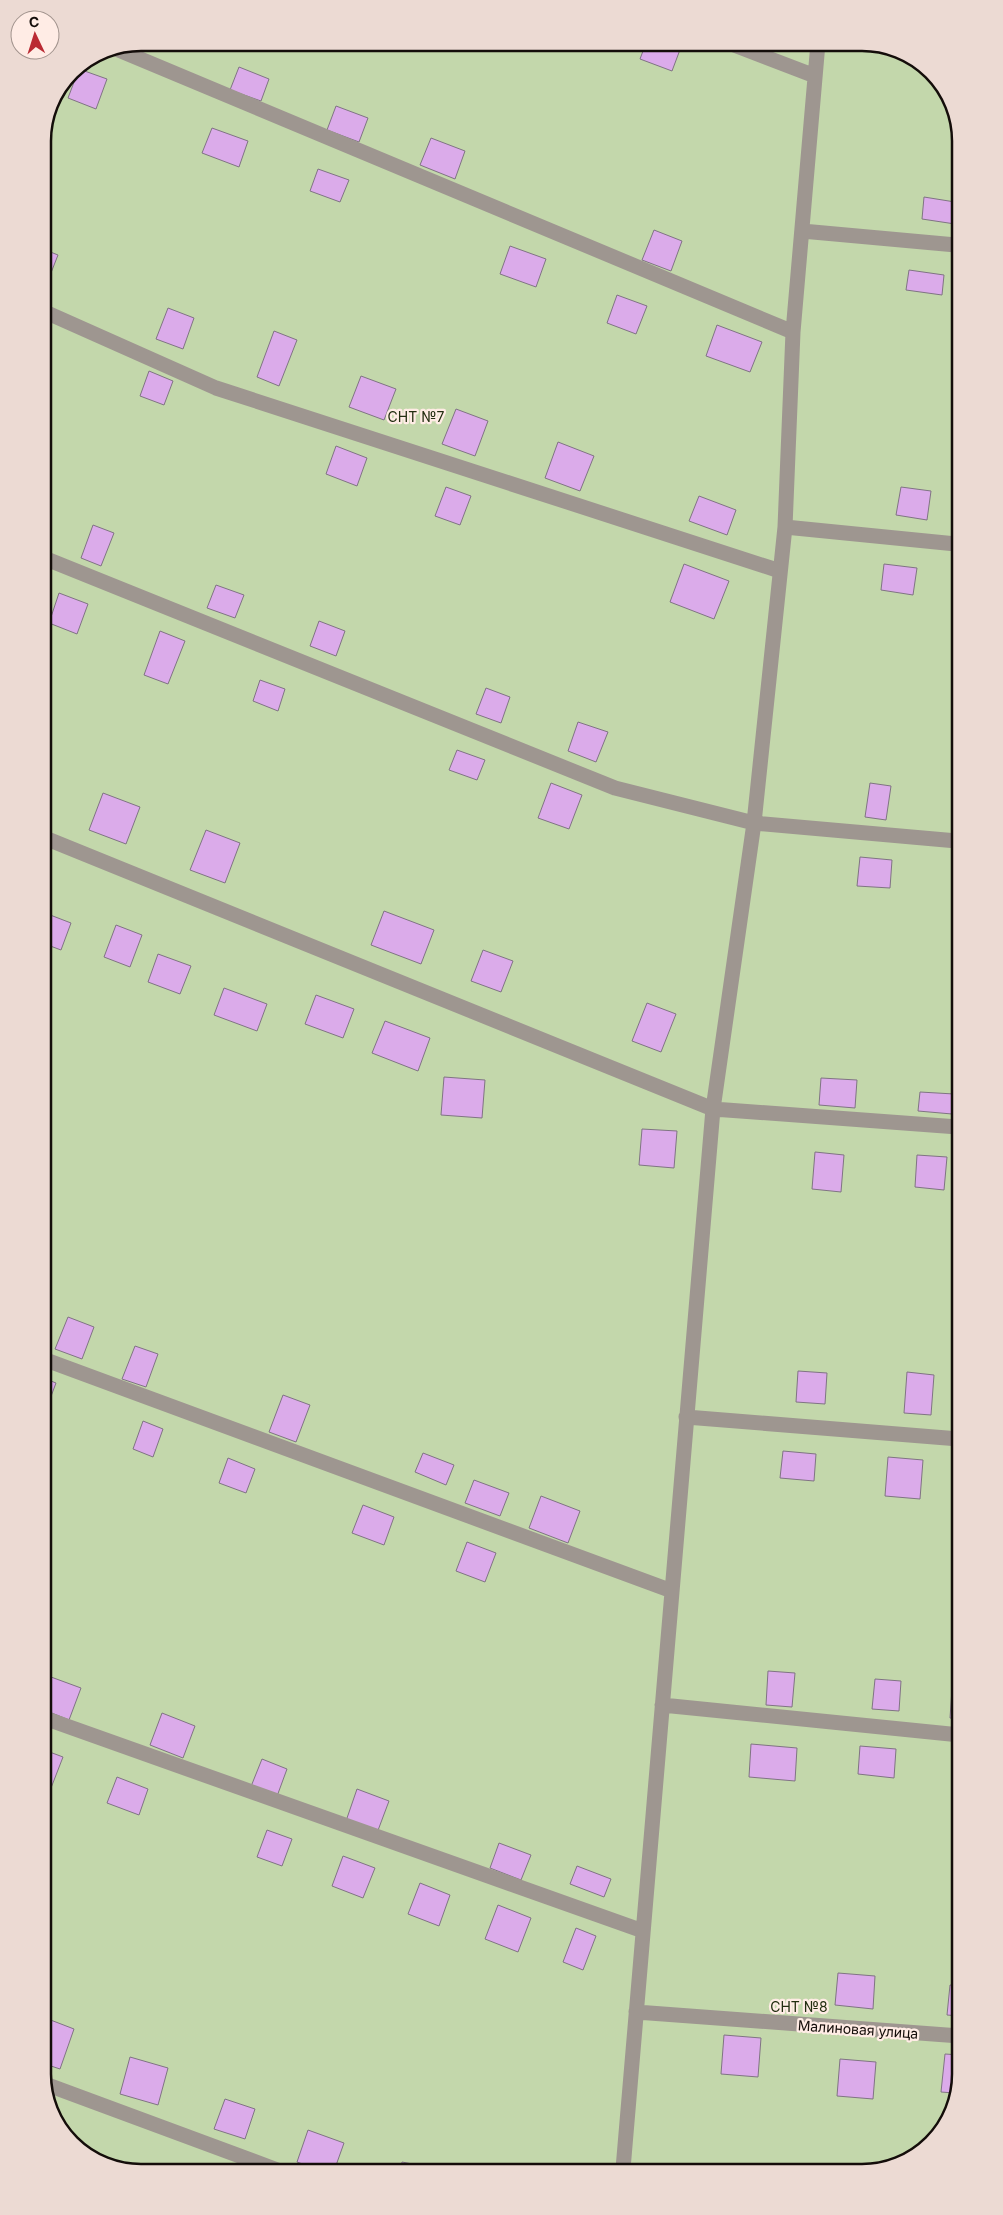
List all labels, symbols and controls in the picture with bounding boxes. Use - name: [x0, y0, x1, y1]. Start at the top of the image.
- north arrow: [10, 10, 60, 60]
- text: С: [28, 13, 40, 30]
- park label: СНТ №7: [388, 408, 444, 425]
- park label: СНТ №8: [770, 1998, 828, 2015]
- street label: Малиновая улица: [797, 2016, 919, 2042]

